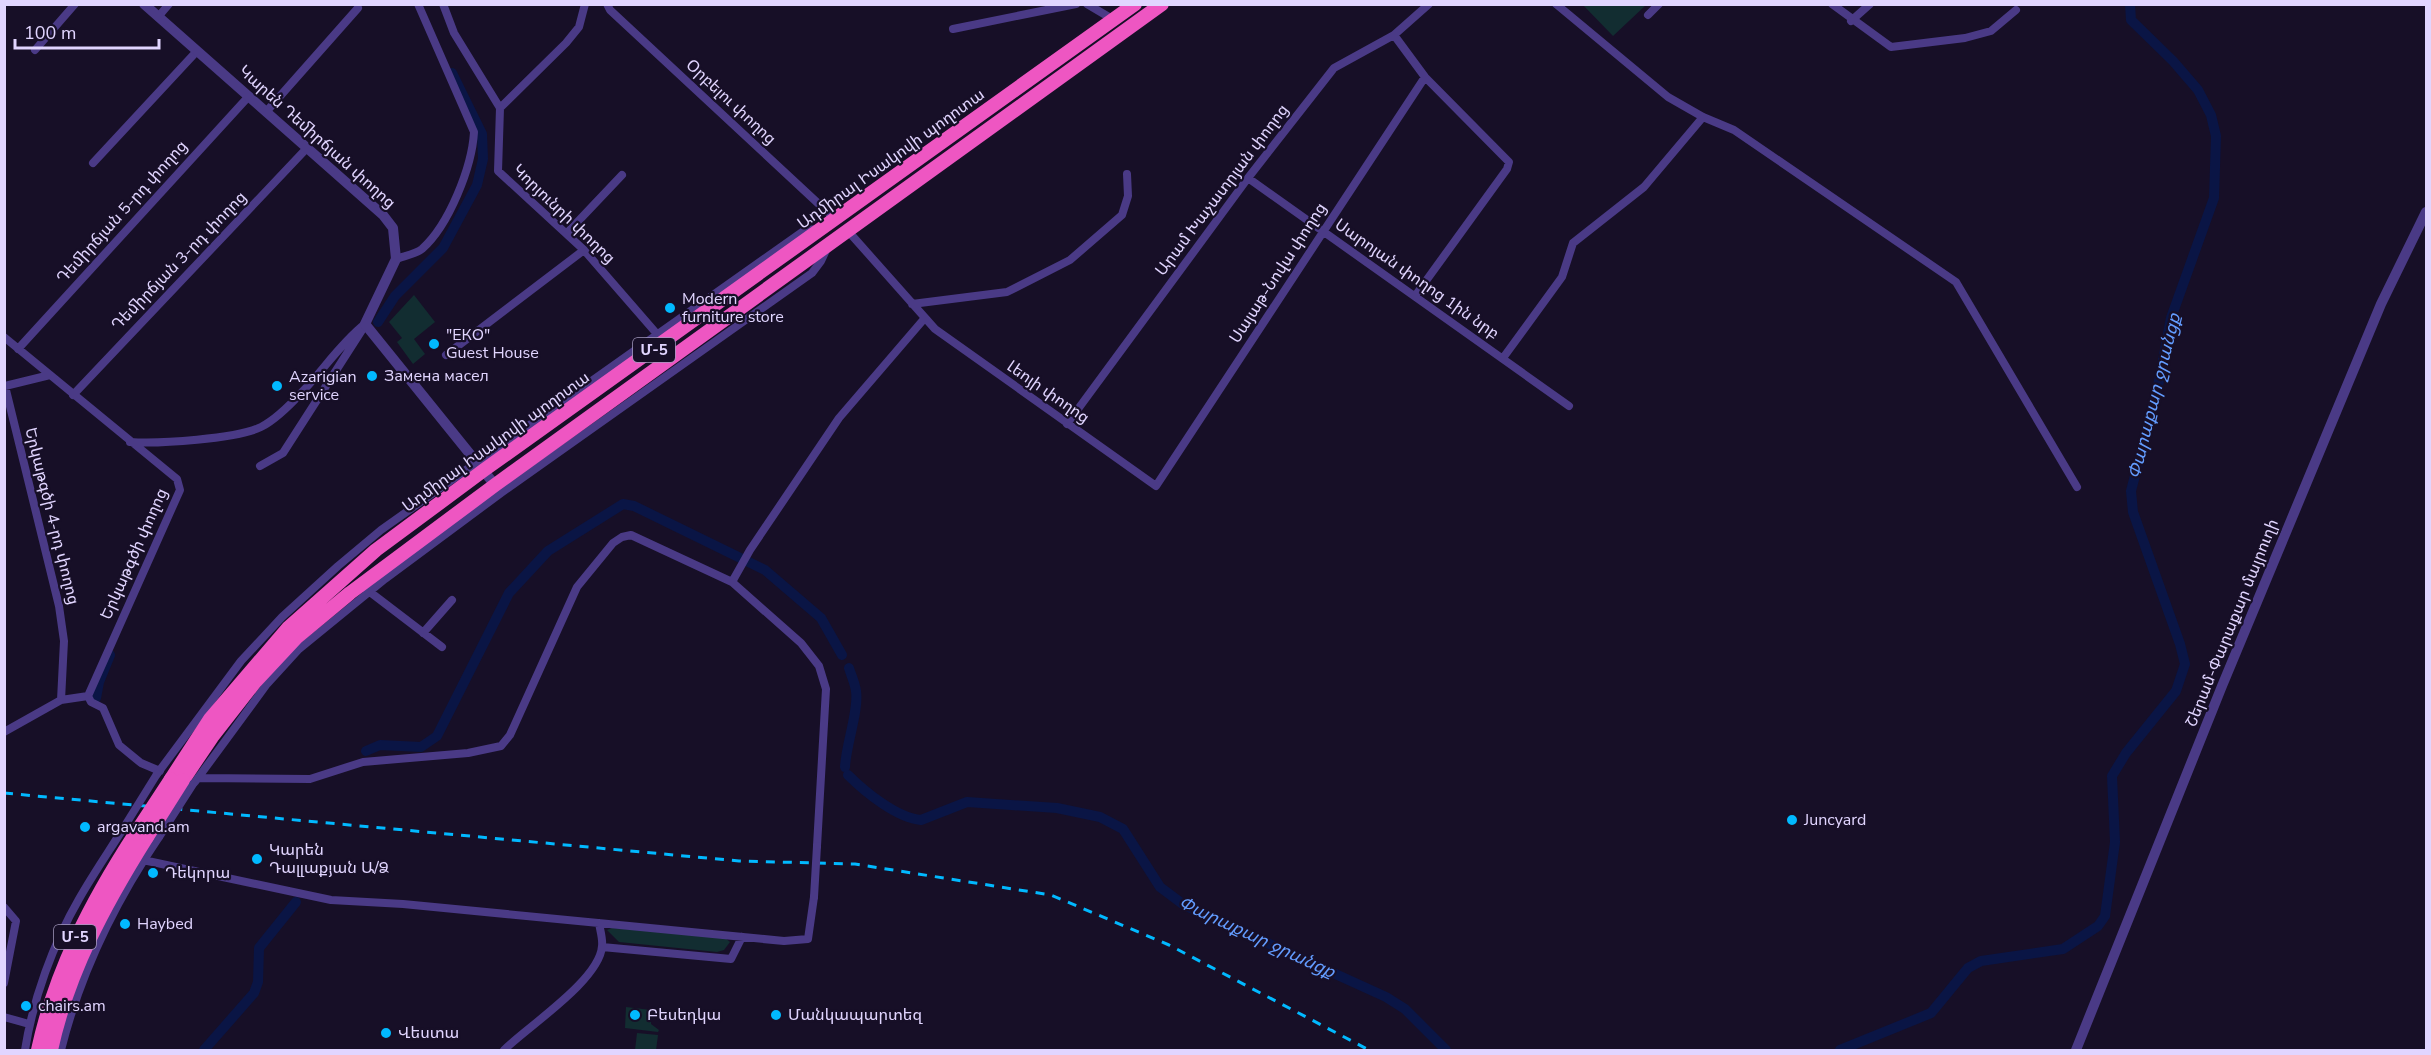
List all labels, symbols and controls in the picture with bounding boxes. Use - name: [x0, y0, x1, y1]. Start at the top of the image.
- scale bar: [15, 12, 159, 50]
- text: 100 m: [24, 21, 76, 45]
- street label: Օրբելու փողոց: [681, 54, 781, 150]
- street label: Կարեն Դեմիրճյան փողոց: [234, 60, 400, 214]
- street label: Ադմիրալ Իսակովի պողոտա: [793, 84, 989, 234]
- street label: Արամ Խաչատրյան փողոց: [1150, 100, 1294, 280]
- street label: Դեմիրճյան 5-րդ փողոց: [52, 136, 192, 288]
- street label: Կորյունրի փողոց: [508, 159, 620, 269]
- street label: Դեմիրճյան 3-րդ փողոց: [107, 187, 251, 335]
- street label: Սայաթ-Նովա փողոց: [1224, 198, 1332, 348]
- street label: Սարոյան փողոց 1ին նրբ: [1330, 214, 1504, 344]
- place label: Modern furniture store: [682, 288, 784, 328]
- marker: Modern furniture store: [663, 301, 677, 315]
- water label: Փարաքար ջրանցք: [2122, 309, 2186, 481]
- place label: "ЕКО" Guest House: [446, 324, 539, 364]
- marker: "ЕКО" Guest House: [427, 337, 441, 351]
- road number: Մ-5: [633, 338, 675, 362]
- street label: Լեոյի փողոց: [1002, 355, 1094, 429]
- place label: Замена масел: [384, 365, 489, 387]
- place label: Azarigian service: [289, 366, 357, 406]
- street label: Ադմիրալ Իսակովի պողոտա: [398, 367, 594, 517]
- marker: Замена масел: [365, 369, 379, 383]
- marker: Azarigian service: [270, 379, 284, 393]
- street label: Երկաթգծի 4-րդ փողոց: [19, 425, 85, 607]
- street label: Երկաթգծի փողոց: [95, 485, 173, 623]
- street label: Շերամ-Փարաքար մայրուղի: [2180, 516, 2284, 730]
- place label: Juncyard: [1803, 809, 1866, 831]
- marker: Juncyard: [1785, 813, 1799, 827]
- place label: argavand.am: [97, 816, 190, 838]
- marker: argavand.am: [78, 820, 92, 834]
- place label: Կարեն Դալլաքյան Ա/Ձ: [269, 839, 389, 879]
- marker: Կարեն Դալլաքյան Ա/Ձ: [250, 852, 264, 866]
- place label: Դեկորա: [165, 862, 230, 884]
- marker: Դեկորա: [146, 866, 160, 880]
- water label: Փարաքար ջրանցք: [1175, 890, 1340, 984]
- place label: Haybed: [137, 913, 193, 935]
- marker: Haybed: [118, 917, 132, 931]
- road number: Մ-5: [54, 925, 96, 949]
- place label: chairs.am: [38, 995, 106, 1017]
- marker: chairs.am: [19, 999, 33, 1013]
- place label: Բեսեդկա: [647, 1004, 721, 1026]
- place label: Մանկապարտեզ: [788, 1004, 923, 1026]
- marker: Բեսեդկա: [628, 1008, 642, 1022]
- marker: Մանկապարտեզ: [769, 1008, 783, 1022]
- place label: Վեստա: [398, 1022, 459, 1044]
- marker: Վեստա: [379, 1026, 393, 1040]

